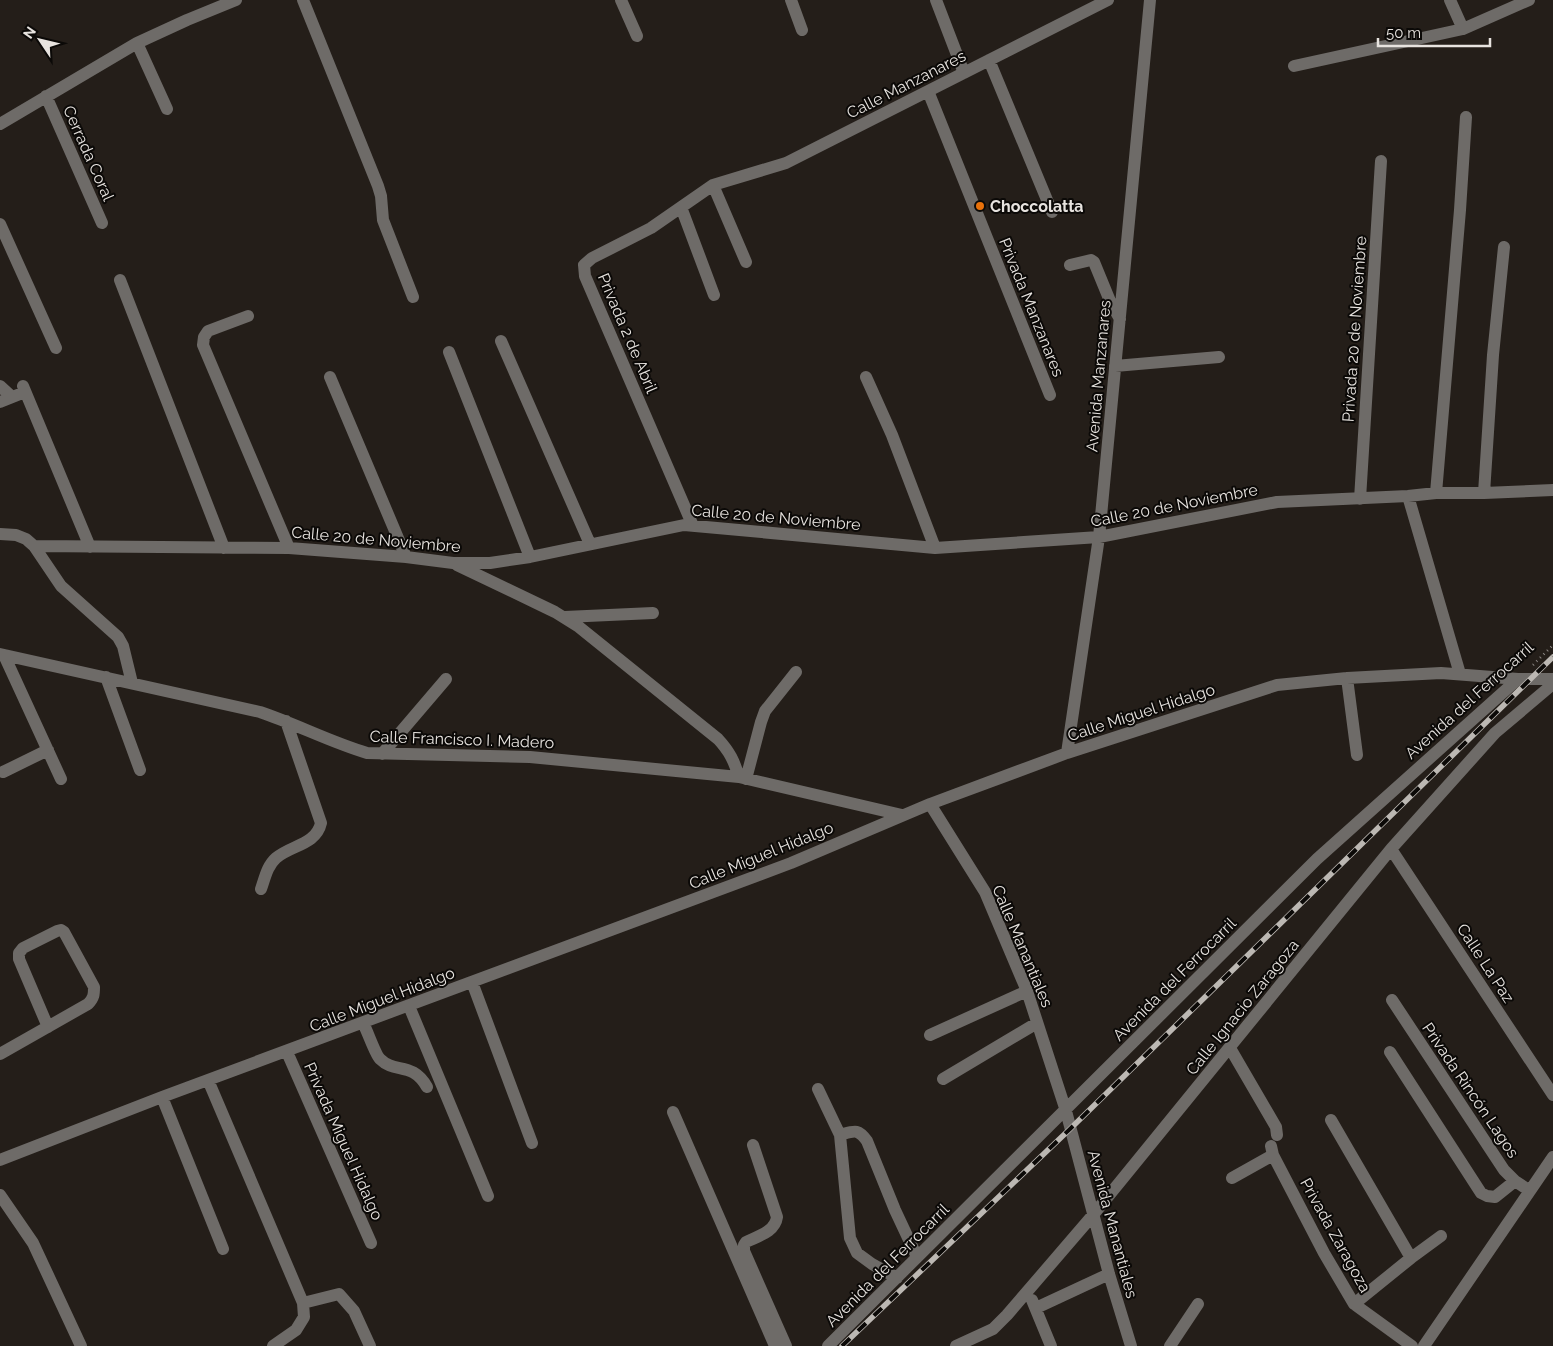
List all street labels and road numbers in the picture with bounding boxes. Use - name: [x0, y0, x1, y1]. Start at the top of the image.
- street label: Calle Manzanares: [844, 46, 969, 123]
- street label: Cerrada Coral: [59, 103, 118, 204]
- street label: Privada Manzanares: [995, 235, 1068, 380]
- street label: Privada 20 de Noviembre: [1339, 235, 1370, 423]
- street label: Privada 2 de Abril: [594, 270, 662, 397]
- street label: Avenida Manzanares: [1082, 299, 1115, 453]
- street label: Calle 20 de Noviembre: [1089, 480, 1259, 531]
- street label: Calle 20 de Noviembre: [691, 501, 861, 534]
- street label: Calle 20 de Noviembre: [291, 523, 461, 556]
- street label: Avenida del Ferrocarril: [1401, 637, 1538, 763]
- street label: Calle Miguel Hidalgo: [1065, 680, 1217, 745]
- street label: Calle Francisco I. Madero: [369, 727, 555, 752]
- street label: Calle Miguel Hidalgo: [686, 818, 836, 893]
- street label: Calle Manantiales: [988, 882, 1057, 1010]
- street label: Avenida del Ferrocarril: [1109, 913, 1240, 1045]
- street label: Calle La Paz: [1453, 920, 1518, 1006]
- street label: Calle Ignacio Zaragoza: [1182, 936, 1303, 1079]
- street label: Calle Miguel Hidalgo: [307, 963, 457, 1036]
- street label: Privada Rincón Lagos: [1418, 1019, 1523, 1162]
- street label: Privada Miguel Hidalgo: [300, 1059, 387, 1223]
- street label: Avenida Manantiales: [1084, 1148, 1141, 1300]
- street label: Privada Zaragoza: [1296, 1175, 1375, 1296]
- street label: Avenida del Ferrocarril: [822, 1199, 953, 1331]

